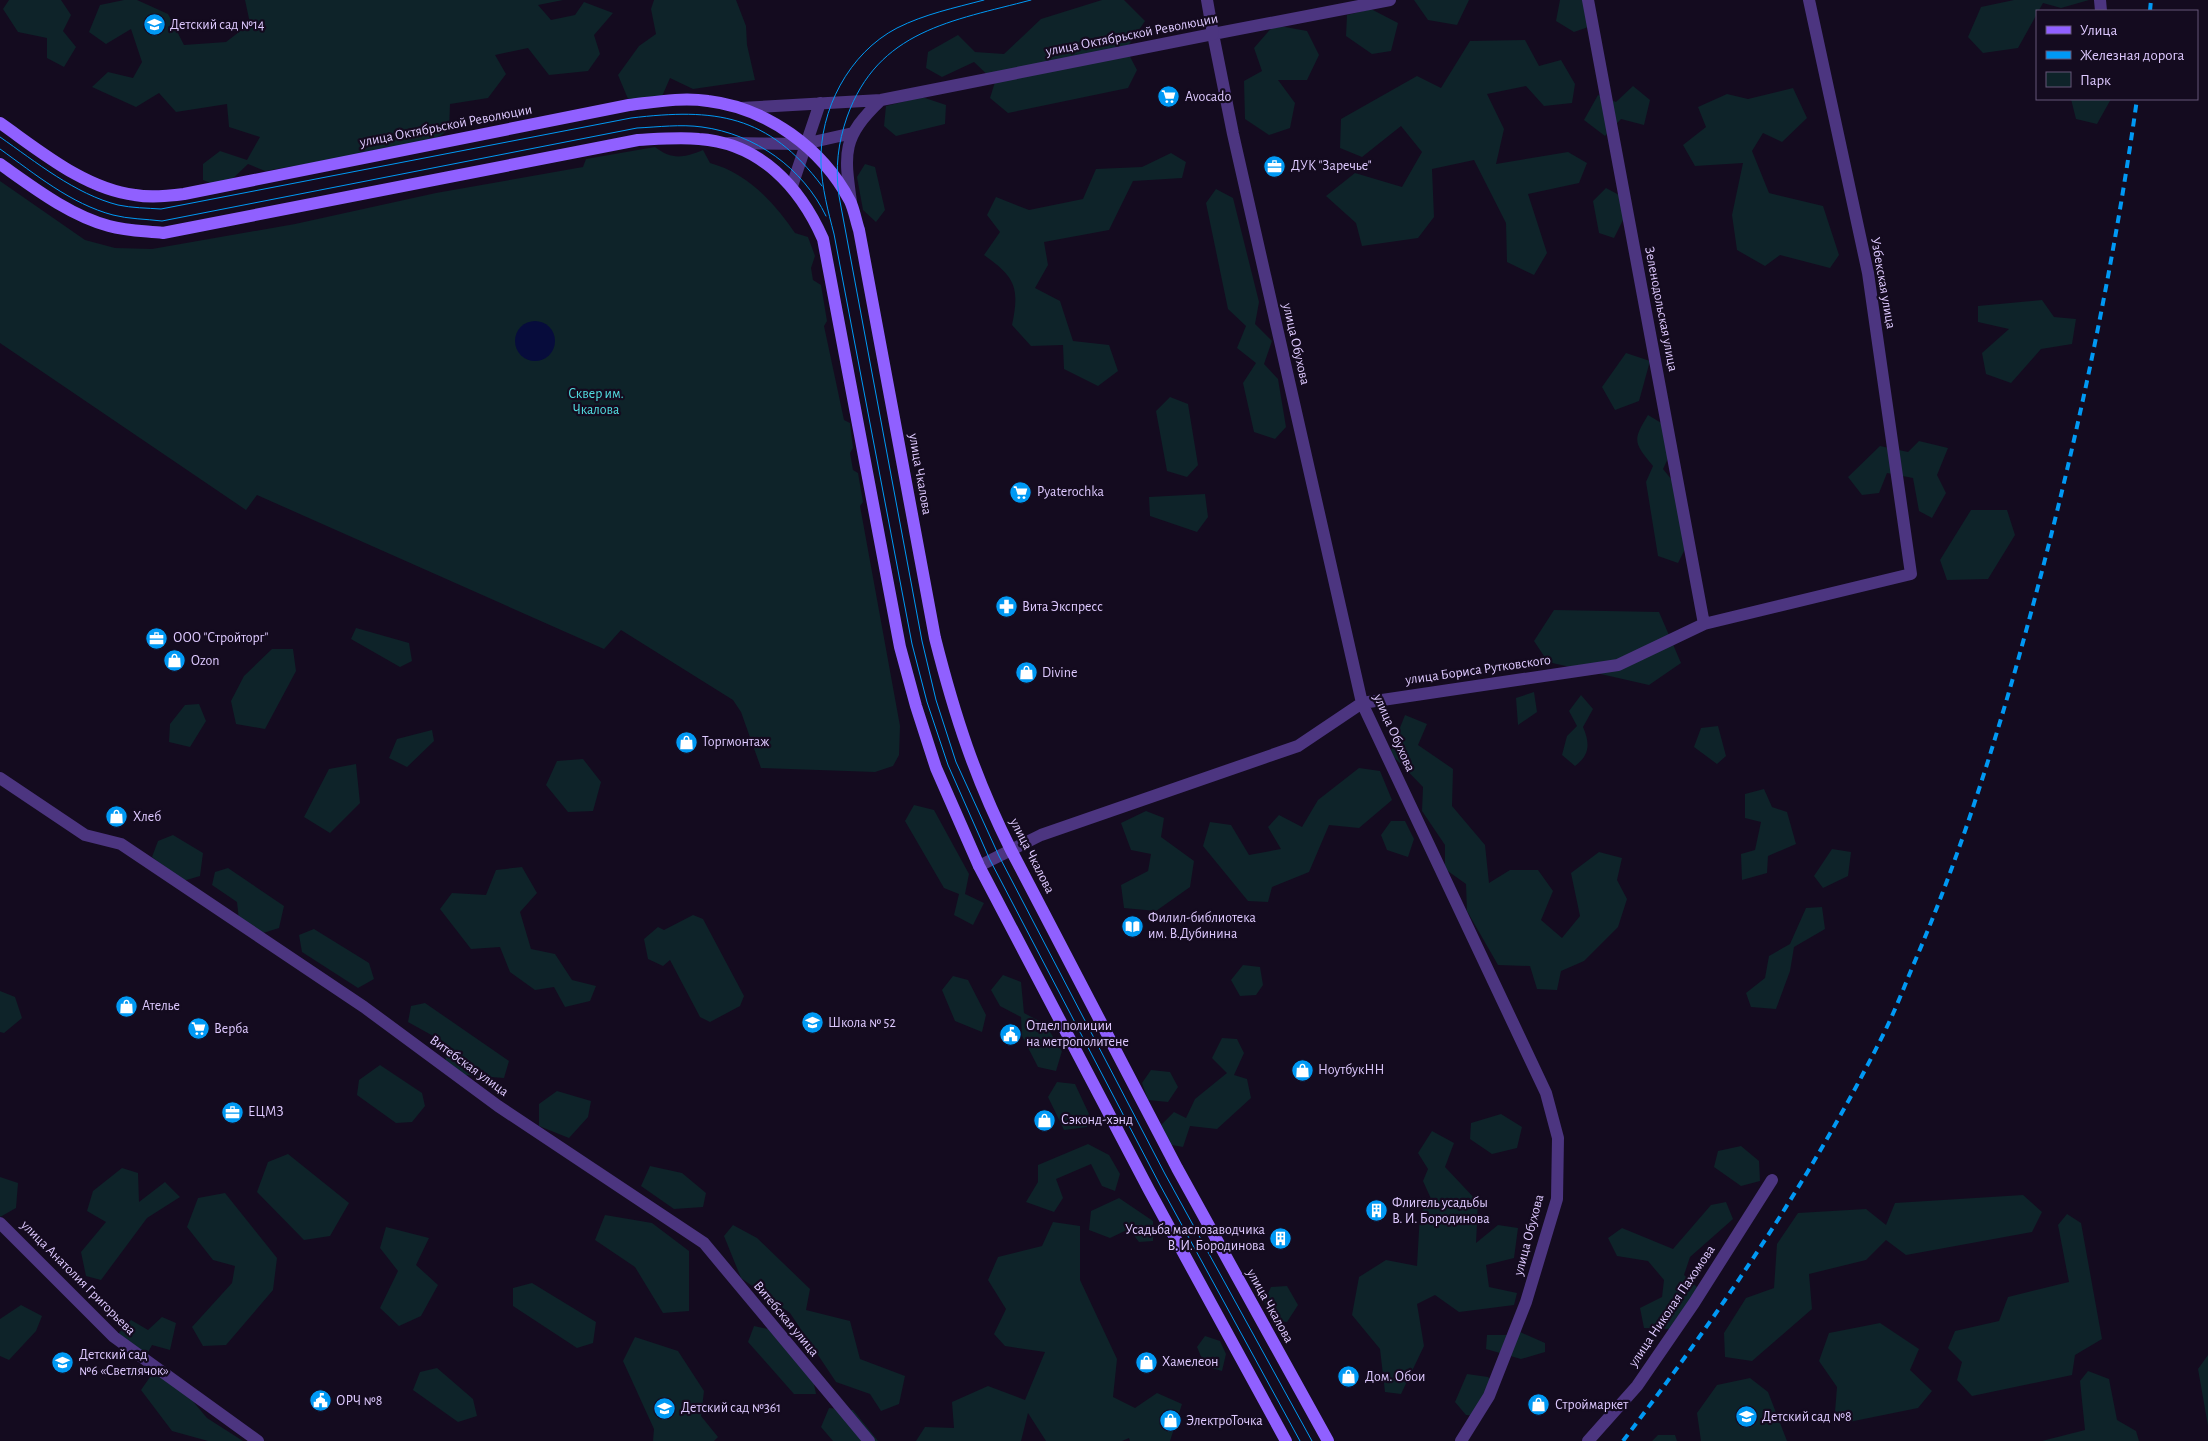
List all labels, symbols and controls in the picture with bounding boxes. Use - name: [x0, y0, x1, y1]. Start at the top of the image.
- legend: [2036, 10, 2198, 100]
- street label: улица Октябрьской Революции: [1044, 11, 1219, 59]
- school or university icon: Детский сад №14: [142, 13, 166, 37]
- place label: Детский сад №14: [170, 18, 265, 32]
- text: Улица: [2080, 23, 2117, 38]
- text: Железная дорога: [2080, 48, 2185, 63]
- text: Парк: [2080, 73, 2111, 88]
- supermarket icon: Avocado: [1157, 85, 1181, 109]
- place label: Avocado: [1185, 90, 1231, 104]
- street label: улица Октябрьской Революции: [358, 102, 533, 150]
- office icon: ДУК "Заречье": [1263, 154, 1287, 178]
- place label: ДУК "Заречье": [1291, 159, 1372, 173]
- street label: Узбекская улица: [1868, 236, 1898, 330]
- street label: Зеленодольская улица: [1642, 245, 1680, 373]
- street label: улица Обухова: [1280, 301, 1312, 387]
- park label: Сквер им. Чкалова: [568, 387, 624, 417]
- street label: улица Чкалова: [906, 431, 934, 516]
- supermarket icon: Pyaterochka: [1009, 480, 1033, 504]
- place label: Pyaterochka: [1037, 485, 1104, 499]
- pharmacy icon: Вита Экспресс: [994, 595, 1018, 619]
- place label: Вита Экспресс: [1022, 600, 1103, 614]
- office icon: ООО "Стройторг": [145, 626, 169, 650]
- place label: ООО "Стройторг": [173, 631, 268, 645]
- shop icon: Ozon: [163, 649, 187, 673]
- street label: улица Бориса Рутковского: [1403, 653, 1552, 687]
- place label: Ozon: [191, 654, 219, 668]
- shop icon: Divine: [1014, 661, 1038, 685]
- place label: Divine: [1042, 666, 1077, 680]
- street label: улица Обухова: [1370, 691, 1418, 774]
- shop icon: Торгмонтаж: [674, 730, 698, 754]
- place label: Торгмонтаж: [702, 735, 769, 749]
- shop icon: Хлеб: [105, 805, 129, 829]
- place label: Хлеб: [133, 810, 161, 824]
- street label: улица Чкалова: [1007, 815, 1057, 896]
- place label: Филил-библиотека им. В.Дубинина: [1148, 911, 1256, 941]
- library icon: Филил-библиотека им. В.Дубинина: [1120, 914, 1144, 938]
- shop icon: Ателье: [114, 994, 138, 1018]
- place label: Ателье: [142, 999, 180, 1013]
- school or university icon: Школа № 52: [800, 1011, 824, 1035]
- place label: Школа № 52: [828, 1016, 896, 1030]
- supermarket icon: Верба: [186, 1017, 210, 1041]
- place label: Отдел полиции на метрополитене: [1026, 1019, 1129, 1049]
- place label: Верба: [214, 1022, 249, 1036]
- public building icon: Отдел полиции на метрополитене: [998, 1022, 1022, 1046]
- street label: Витебская улица: [427, 1033, 511, 1099]
- shop icon: НоутбукНН: [1290, 1058, 1314, 1082]
- place label: НоутбукНН: [1318, 1063, 1384, 1077]
- office icon: ЕЦМЗ: [220, 1100, 244, 1124]
- place label: ЕЦМЗ: [248, 1105, 284, 1119]
- shop icon: Сэконд-хэнд: [1033, 1108, 1057, 1132]
- place label: Сэконд-хэнд: [1061, 1113, 1133, 1127]
- street label: улица Обухова: [1511, 1192, 1547, 1278]
- place label: Флигель усадьбы В. И. Бородинова: [1392, 1196, 1490, 1226]
- building icon: Флигель усадьбы В. И. Бородинова: [1364, 1199, 1388, 1223]
- street label: улица Анатолия Григорьева: [17, 1217, 138, 1338]
- place label: Усадьба маслозаводчика В. И. Бородинова: [1125, 1223, 1266, 1253]
- building icon: Усадьба маслозаводчика В. И. Бородинова: [1269, 1226, 1293, 1250]
- street label: улица Николая Пахомова: [1626, 1242, 1718, 1370]
- street label: улица Чкалова: [1243, 1266, 1296, 1346]
- street label: Витебская улица: [751, 1279, 822, 1360]
- place label: Детский сад №6 «Светлячок»: [79, 1348, 169, 1378]
- shop icon: Хамелеон: [1134, 1350, 1158, 1374]
- school or university icon: Детский сад №6 «Светлячок»: [51, 1351, 75, 1375]
- place label: Хамелеон: [1162, 1355, 1219, 1369]
- shop icon: Дом. Обои: [1337, 1365, 1361, 1389]
- place label: Дом. Обои: [1365, 1370, 1425, 1384]
- public building icon: ОРЧ №8: [308, 1389, 332, 1413]
- shop icon: Строймаркет: [1527, 1393, 1551, 1417]
- place label: ОРЧ №8: [336, 1394, 382, 1408]
- school or university icon: Детский сад №361: [653, 1396, 677, 1420]
- place label: Строймаркет: [1555, 1398, 1629, 1412]
- place label: Детский сад №361: [681, 1401, 781, 1415]
- school or university icon: Детский сад №8: [1734, 1405, 1758, 1429]
- shop icon: ЭлектроТочка: [1158, 1409, 1182, 1433]
- place label: Детский сад №8: [1762, 1410, 1852, 1424]
- place label: ЭлектроТочка: [1186, 1414, 1263, 1428]

